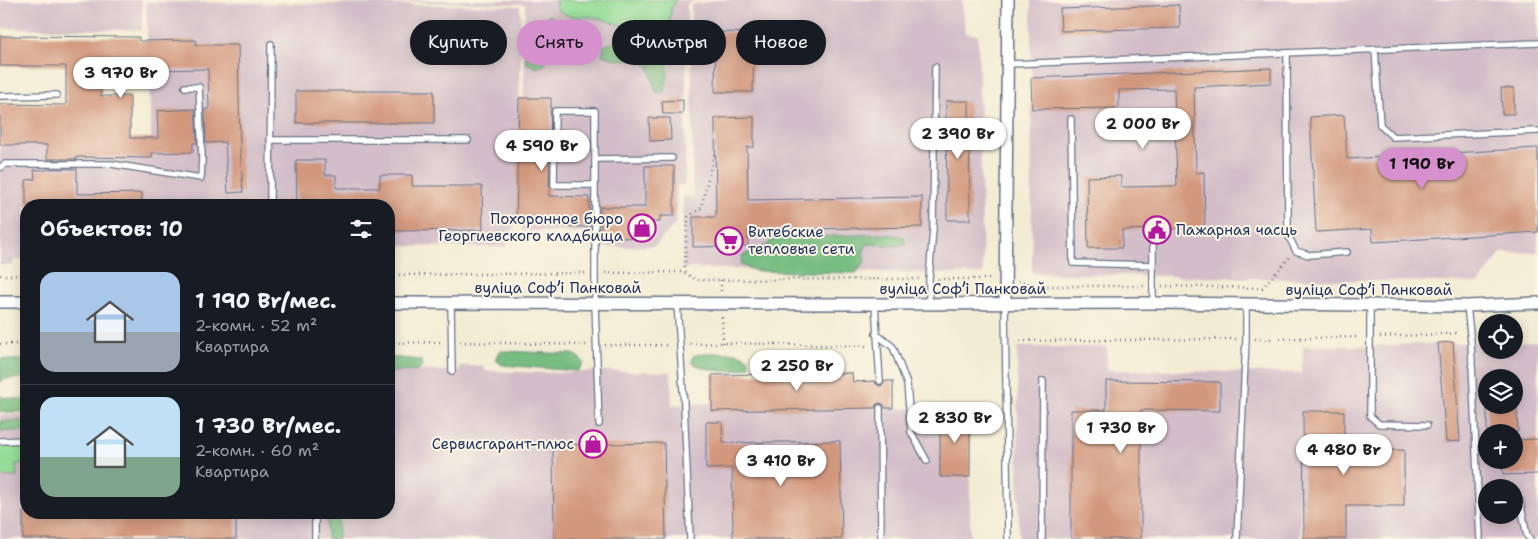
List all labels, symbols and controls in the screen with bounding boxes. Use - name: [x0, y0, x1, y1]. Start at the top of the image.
- chip: Купить: [410, 20, 507, 65]
- chip: Снять: [517, 20, 602, 65]
- chip: Фильтры: [612, 20, 726, 65]
- chip: Новое: [736, 20, 826, 65]
- pin: 3 970 Br: [69, 56, 173, 99]
- text: 3 970 Br: [84, 62, 158, 83]
- pin: 2 000 Br: [1091, 108, 1195, 150]
- text: 2 000 Br: [1106, 113, 1180, 134]
- pin: 2 390 Br: [906, 118, 1010, 160]
- text: 2 390 Br: [921, 123, 995, 144]
- pin: 4 590 Br: [490, 130, 594, 172]
- text: 4 590 Br: [506, 135, 578, 156]
- pin: 1 190 Br: [1370, 148, 1474, 190]
- text: 1 190 Br: [1389, 153, 1455, 174]
- place label: Похоронное бюро Георгиевского кладбища: [438, 209, 624, 246]
- shop icon: Похоронное бюро Георгиевского кладбища: [627, 213, 657, 243]
- text: Объектов: 10: [40, 215, 183, 243]
- icon: filters: [347, 215, 375, 243]
- public building icon: Пажарная часць: [1142, 215, 1172, 245]
- place label: Пажарная часць: [1176, 220, 1298, 240]
- place label: Витебские тепловые сети: [748, 222, 855, 259]
- supermarket icon: Витебские тепловые сети: [714, 226, 744, 256]
- street label: вуліца Софʼі Панковай: [475, 278, 642, 298]
- street label: вуліца Софʼі Панковай: [880, 279, 1047, 299]
- street label: вуліца Софʼі Панковай: [1286, 280, 1453, 300]
- text: 1 190 Br/мес.: [195, 287, 337, 315]
- icon: home: [80, 292, 140, 352]
- map controls: [1478, 314, 1523, 524]
- button: locate: [1478, 314, 1523, 359]
- text: 2-комн. · 52 m²: [195, 315, 317, 336]
- text: Квартира: [195, 336, 269, 357]
- pin: 2 250 Br: [745, 350, 849, 392]
- text: 2 250 Br: [760, 355, 834, 376]
- button: layers: [1478, 369, 1523, 414]
- pin: 2 830 Br: [903, 402, 1007, 444]
- text: 2 830 Br: [918, 407, 992, 428]
- text: 1 730 Br/мес.: [195, 412, 341, 440]
- pin: 1 730 Br: [1069, 412, 1173, 454]
- icon: home: [80, 417, 140, 477]
- text: 1 730 Br: [1086, 417, 1156, 438]
- button: +: [1478, 424, 1523, 469]
- shop icon: Сервисгарант-плюс: [578, 429, 608, 459]
- place label: Сервисгарант-плюс: [432, 434, 574, 454]
- pin: 4 480 Br: [1292, 434, 1396, 476]
- text: 4 480 Br: [1307, 439, 1381, 460]
- text: 2-комн. · 60 m²: [195, 440, 319, 461]
- pin: 3 410 Br: [729, 444, 833, 487]
- text: 3 410 Br: [747, 450, 815, 471]
- text: Квартира: [195, 461, 269, 482]
- button: −: [1478, 479, 1523, 524]

